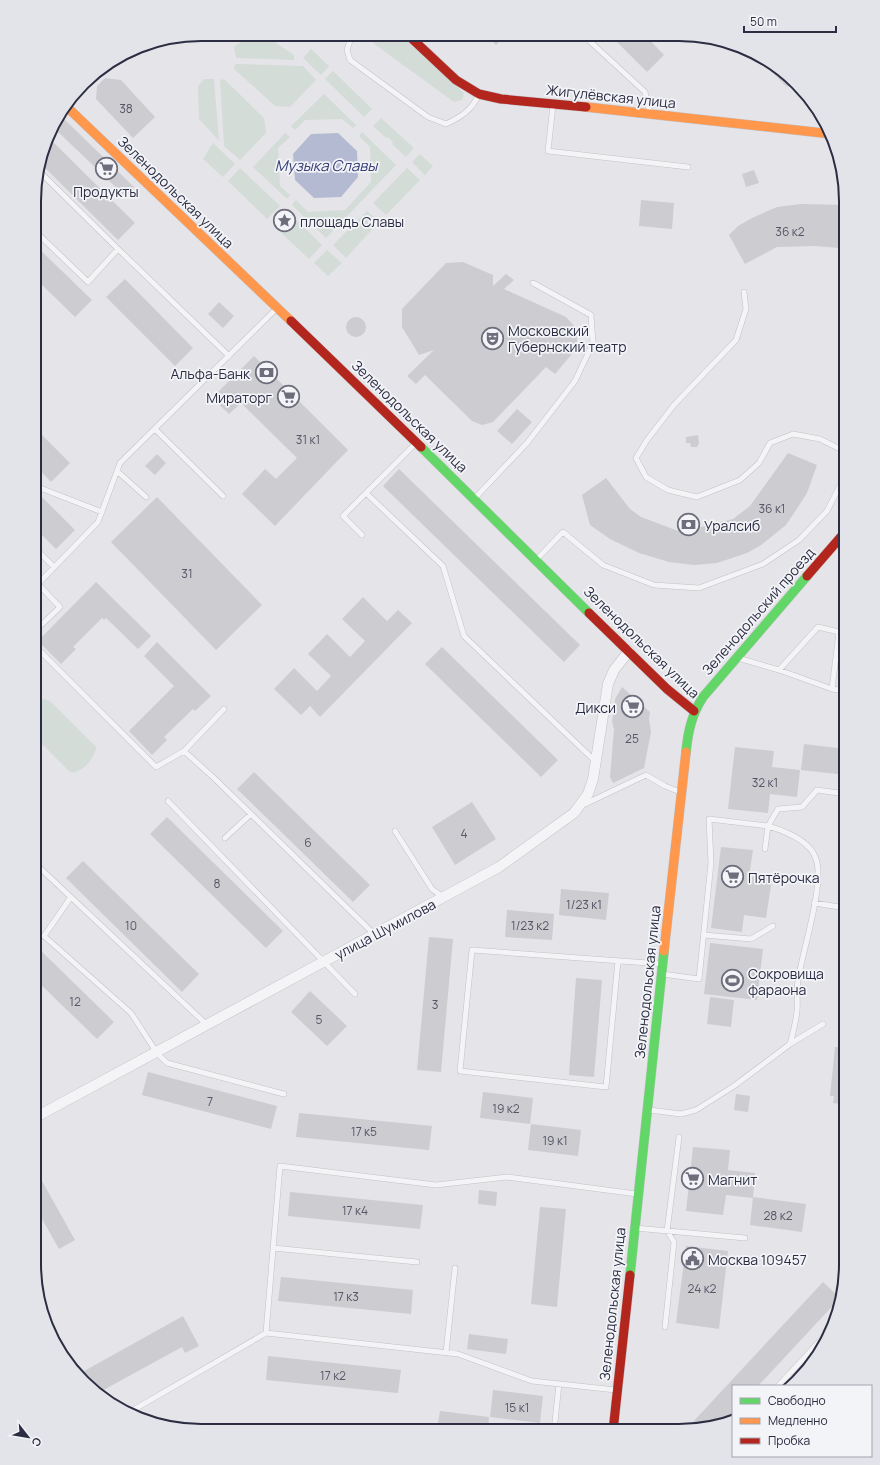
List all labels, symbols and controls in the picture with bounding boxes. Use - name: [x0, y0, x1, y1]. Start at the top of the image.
- scale bar: [744, 8, 836, 34]
- text: 50 m: [750, 13, 777, 30]
- street label: Жигулёвская улица: [545, 80, 677, 112]
- house number: 38: [119, 100, 133, 117]
- street label: Зеленодольская улица: [114, 132, 238, 252]
- water label: Музыка Славы: [275, 155, 379, 176]
- supermarket icon: Продукты: [93, 156, 119, 182]
- place label: Продукты: [73, 182, 139, 201]
- place icon: площадь Славы: [271, 208, 297, 234]
- place label: площадь Славы: [300, 212, 404, 231]
- house number: 36 к2: [775, 223, 805, 240]
- place label: Московский Губернский театр: [508, 321, 626, 356]
- theatre icon: Московский Губернский театр: [480, 325, 506, 351]
- street label: Зеленодольская улица: [348, 356, 472, 476]
- bank icon: Альфа-Банк: [253, 360, 279, 386]
- place label: Альфа-Банк: [170, 364, 251, 383]
- supermarket icon: Мираторг: [275, 384, 301, 410]
- place label: Мираторг: [206, 388, 272, 407]
- house number: 31 к1: [296, 431, 320, 448]
- house number: 36 к1: [758, 500, 786, 517]
- bank icon: Уралсиб: [675, 512, 701, 538]
- place label: Уралсиб: [704, 516, 760, 535]
- street label: Зеленодольский проезд: [697, 543, 819, 679]
- house number: 31: [181, 565, 193, 582]
- street label: Зеленодольская улица: [580, 582, 704, 702]
- supermarket icon: Дикси: [619, 694, 645, 720]
- place label: Дикси: [575, 698, 616, 717]
- house number: 25: [625, 730, 639, 747]
- house number: 32 к1: [752, 774, 778, 791]
- house number: 4: [460, 825, 468, 842]
- house number: 6: [304, 834, 312, 851]
- supermarket icon: Пятёрочка: [719, 864, 745, 890]
- place label: Пятёрочка: [748, 868, 820, 887]
- house number: 8: [214, 875, 221, 892]
- street label: улица Шумилова: [331, 894, 439, 964]
- house number: 1/23 к1: [566, 896, 602, 913]
- street label: Зеленодольская улица: [629, 904, 665, 1060]
- house number: 10: [125, 917, 137, 934]
- house number: 1/23 к2: [511, 917, 549, 934]
- place label: Сокровища фараона: [748, 964, 824, 999]
- sports icon: Сокровища фараона: [719, 968, 745, 994]
- house number: 12: [69, 993, 81, 1010]
- house number: 3: [432, 996, 438, 1013]
- house number: 5: [316, 1011, 323, 1028]
- house number: 7: [207, 1093, 213, 1110]
- house number: 19 к2: [492, 1100, 520, 1117]
- house number: 17 к5: [351, 1123, 377, 1140]
- house number: 19 к1: [542, 1132, 568, 1149]
- supermarket icon: Магнит: [680, 1166, 706, 1192]
- place label: Магнит: [708, 1170, 757, 1189]
- house number: 17 к4: [342, 1202, 368, 1219]
- house number: 28 к2: [764, 1207, 793, 1224]
- street label: Зеленодольская улица: [594, 1226, 630, 1382]
- public building icon: Москва 109457: [679, 1246, 705, 1272]
- place label: Москва 109457: [708, 1250, 807, 1269]
- house number: 24 к2: [688, 1280, 717, 1297]
- house number: 17 к3: [333, 1288, 359, 1305]
- house number: 17 к2: [320, 1367, 346, 1384]
- legend: [732, 1385, 872, 1457]
- text: Свободно: [768, 1392, 826, 1409]
- house number: 15 к1: [505, 1399, 529, 1416]
- text: Медленно: [768, 1412, 828, 1429]
- north arrow: [8, 1417, 48, 1457]
- text: Пробка: [768, 1432, 810, 1449]
- text: С: [28, 1435, 46, 1450]

